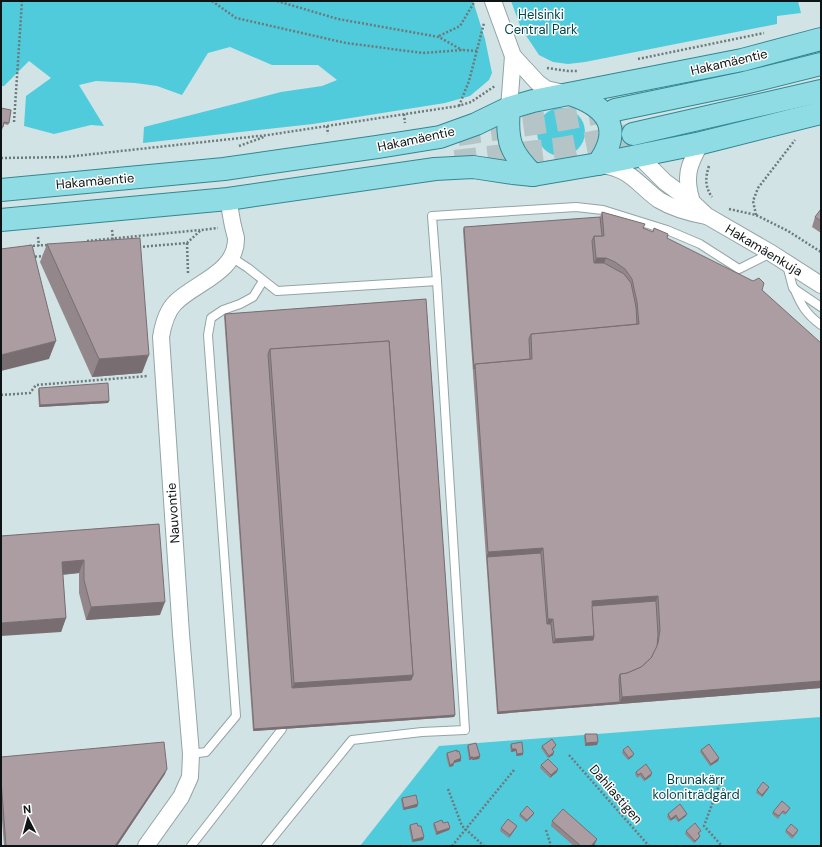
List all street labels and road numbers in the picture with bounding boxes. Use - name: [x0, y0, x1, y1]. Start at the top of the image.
- street label: Hakamäentie: [689, 45, 769, 79]
- street label: Hakamäentie: [376, 123, 456, 155]
- street label: Hakamäentie: [55, 169, 135, 193]
- street label: Hakamäenkuja: [722, 220, 806, 280]
- street label: Nauvontie: [162, 482, 184, 544]
- street label: Dahliastigen: [586, 761, 646, 827]

